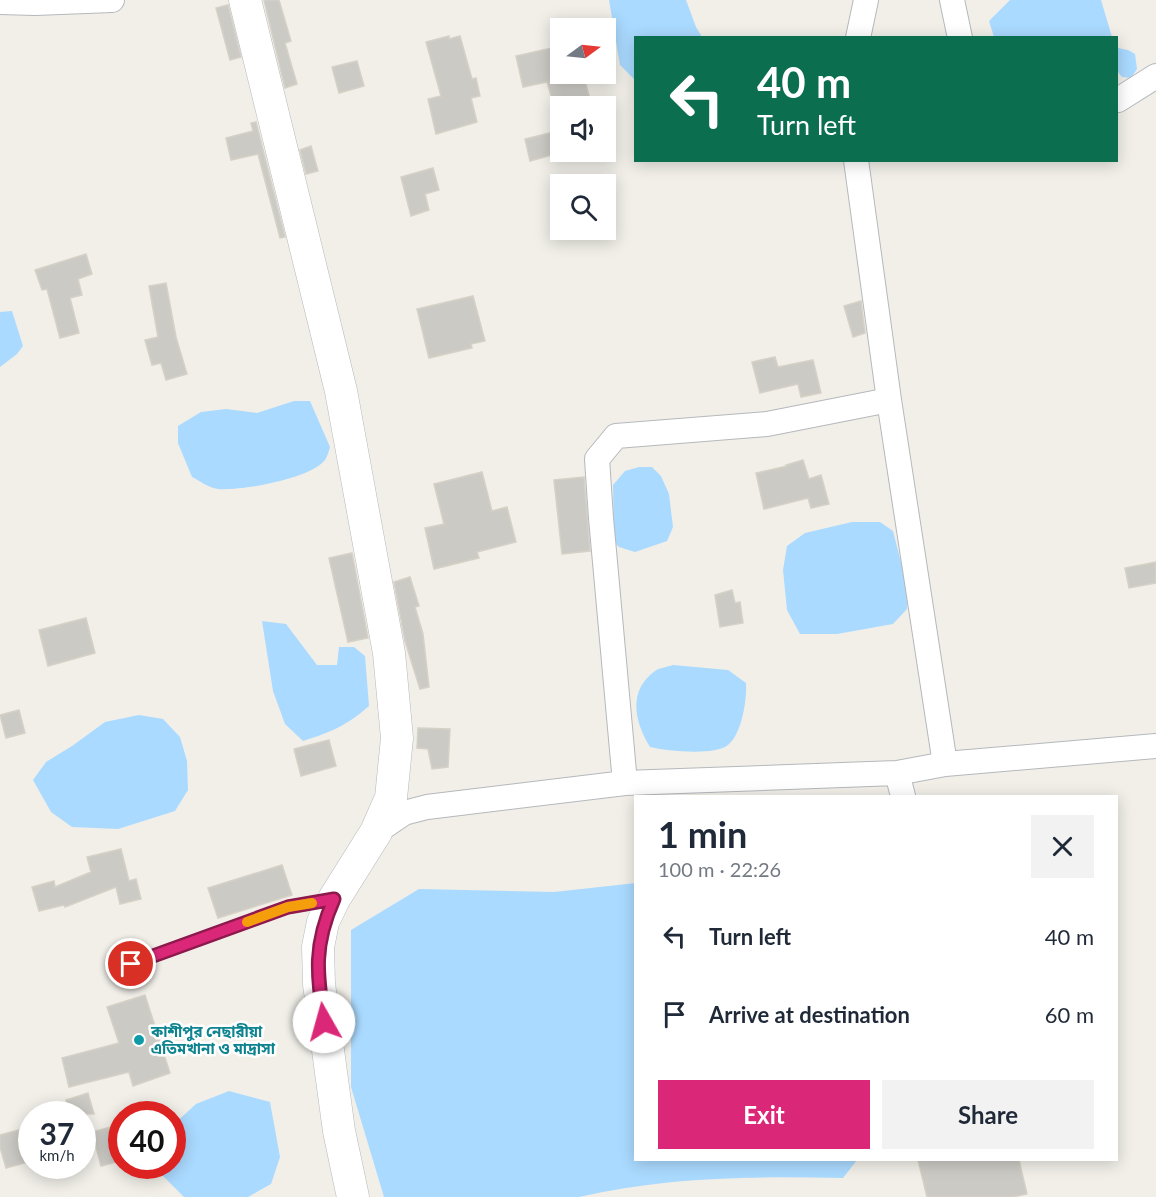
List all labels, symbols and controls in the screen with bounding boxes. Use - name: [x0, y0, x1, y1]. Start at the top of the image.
- north arrow: [550, 18, 616, 84]
- map controls: [550, 18, 616, 240]
- text: 40 m: [757, 57, 851, 107]
- icon: left: [658, 60, 736, 138]
- button: sound: [550, 96, 616, 162]
- text: Turn left: [757, 108, 856, 141]
- button: search: [550, 174, 616, 240]
- text: 1 min: [658, 812, 747, 856]
- button: close: [1031, 815, 1094, 878]
- text: 100 m · 22:26: [658, 857, 781, 881]
- icon: left: [658, 920, 691, 953]
- text: Turn left: [709, 923, 791, 950]
- text: 40 m: [1045, 923, 1094, 950]
- pin: [105, 938, 156, 989]
- icon: arrive: [114, 947, 147, 980]
- position arrow: [292, 990, 356, 1054]
- icon: arrive: [658, 998, 691, 1031]
- text: Arrive at destination: [709, 1001, 910, 1028]
- text: 60 m: [1045, 1001, 1094, 1028]
- place label: কাশীপুর নেছারীয়া এতিমখানা ও মাদ্রাসা: [150, 1022, 276, 1057]
- marker: কাশীপুর নেছারীয়া এতিমখানা ও মাদ্রাসা: [132, 1033, 146, 1047]
- button: Exit: [658, 1080, 870, 1149]
- button: Share: [882, 1080, 1094, 1149]
- speed limit sign: 40: [108, 1101, 186, 1179]
- text: 37: [40, 1115, 74, 1151]
- text: km/h: [39, 1146, 75, 1164]

